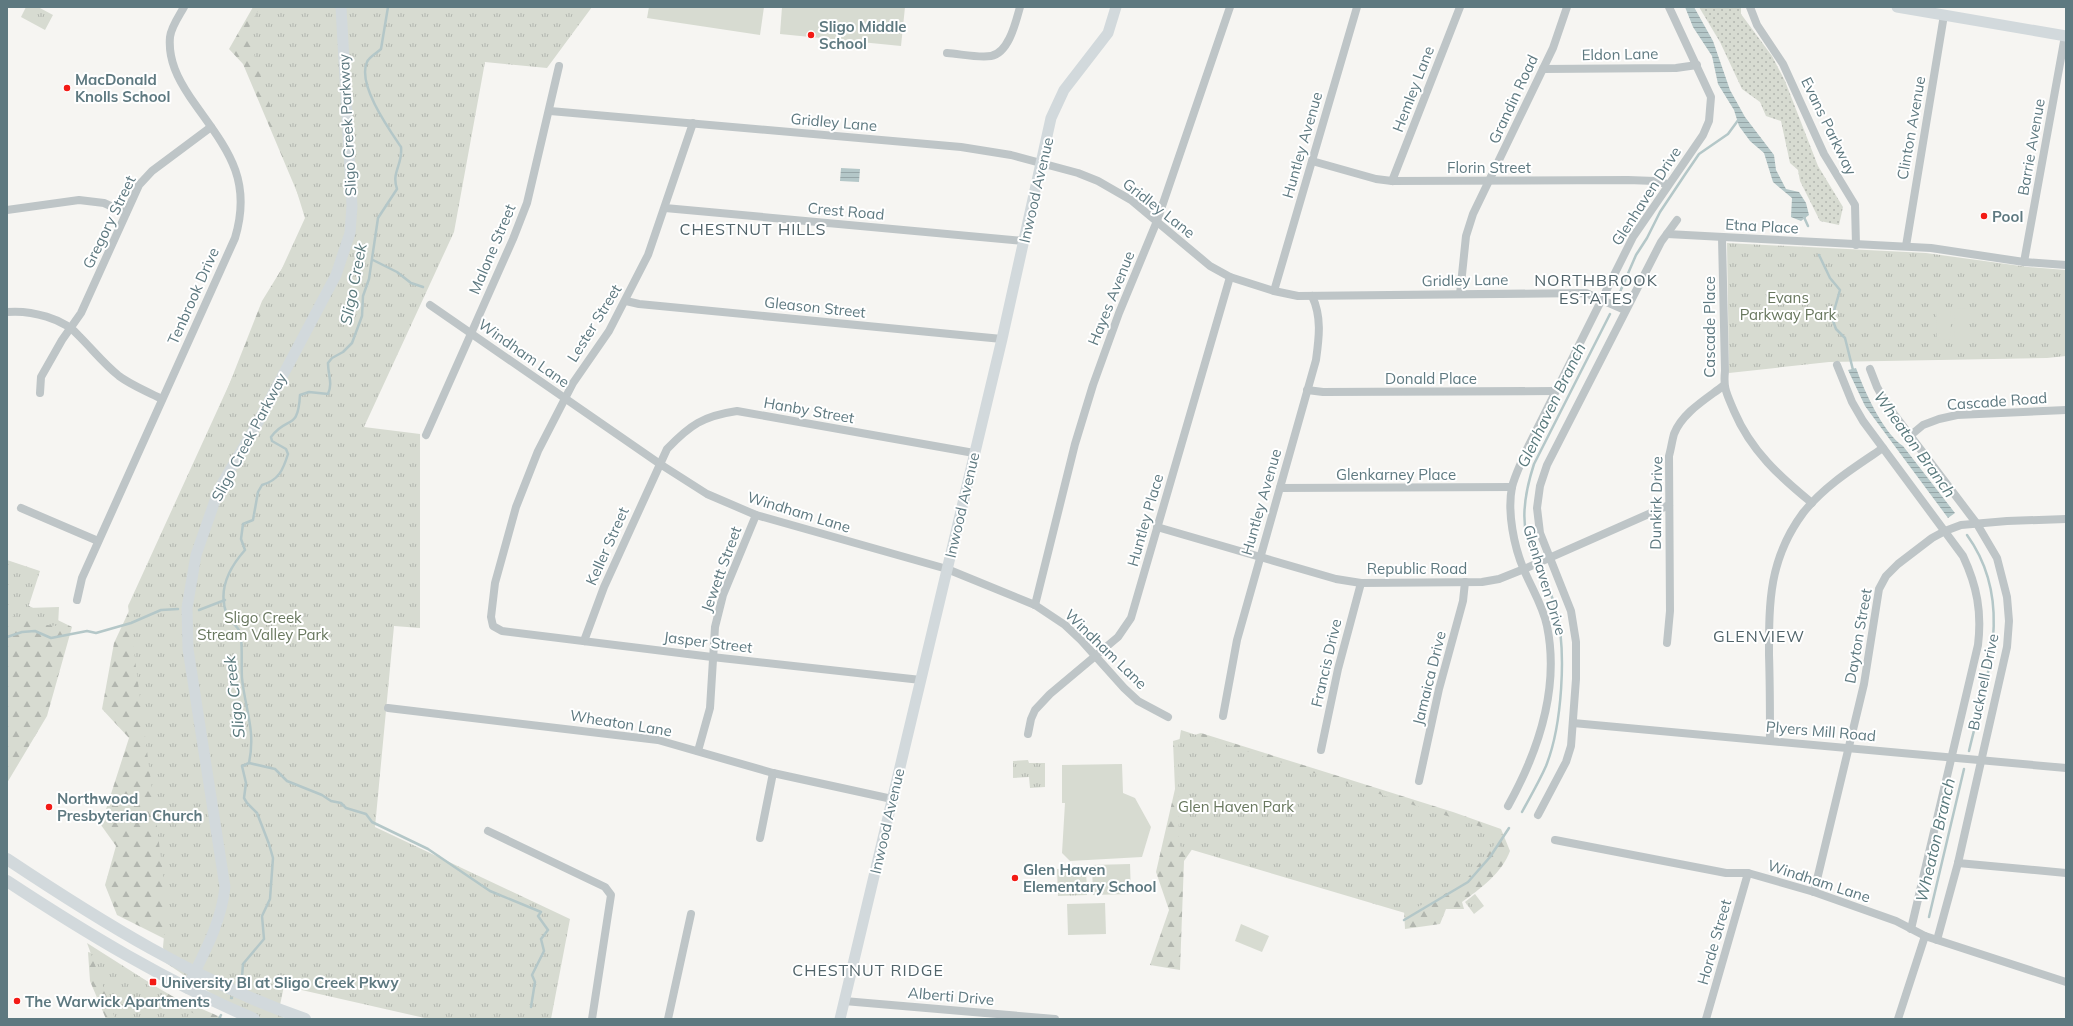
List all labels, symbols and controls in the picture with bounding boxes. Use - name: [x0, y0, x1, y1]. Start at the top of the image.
- place label: Sligo Middle School: [819, 17, 907, 53]
- marker: Sligo Middle School: [806, 30, 816, 40]
- street label: Hemley Lane: [1388, 43, 1438, 135]
- street label: Eldon Lane: [1581, 44, 1659, 64]
- street label: Grandin Road: [1484, 51, 1542, 147]
- street label: Sligo Creek Parkway: [334, 53, 360, 197]
- place label: MacDonald Knolls School: [75, 70, 170, 106]
- street label: Evans Parkway: [1797, 74, 1861, 178]
- street label: Clinton Avenue: [1893, 75, 1929, 181]
- marker: MacDonald Knolls School: [62, 83, 72, 93]
- street label: Huntley Avenue: [1278, 90, 1326, 200]
- street label: Barrie Avenue: [2013, 97, 2049, 197]
- street label: Gridley Lane: [790, 109, 878, 135]
- street label: Inwood Avenue: [1015, 135, 1057, 245]
- street label: Glenhaven Drive: [1607, 143, 1685, 249]
- street label: Florin Street: [1447, 158, 1531, 177]
- street label: Gregory Street: [78, 172, 140, 272]
- street label: Gridley Lane: [1119, 174, 1199, 242]
- street label: Crest Road: [807, 198, 885, 224]
- street label: Malone Street: [464, 201, 520, 297]
- place label: Pool: [1992, 207, 2023, 226]
- marker: Pool: [1979, 211, 1989, 221]
- street label: Etna Place: [1725, 215, 1799, 237]
- district label: CHESTNUT HILLS: [680, 219, 826, 239]
- water label: Sligo Creek: [335, 241, 371, 327]
- street label: Tenbrook Drive: [163, 245, 223, 347]
- street label: Hayes Avenue: [1083, 248, 1139, 348]
- street label: Gridley Lane: [1422, 270, 1508, 290]
- district label: NORTHBROOK ESTATES: [1534, 270, 1658, 308]
- street label: Cascade Place: [1700, 276, 1719, 378]
- street label: Lester Street: [563, 281, 625, 365]
- park label: Evans Parkway Park: [1740, 288, 1837, 324]
- street label: Gleason Street: [763, 292, 867, 322]
- street label: Windham Lane: [475, 315, 573, 391]
- water label: Glenhaven Branch: [1512, 339, 1590, 471]
- street label: Donald Place: [1385, 369, 1477, 388]
- street label: Sligo Creek Parkway: [207, 370, 291, 504]
- water label: Wheaton Branch: [1870, 387, 1960, 501]
- street label: Cascade Road: [1946, 388, 2048, 414]
- street label: Hanby Street: [762, 393, 856, 427]
- street label: Huntley Avenue: [1237, 447, 1285, 557]
- street label: Inwood Avenue: [941, 450, 983, 560]
- street label: Dunkirk Drive: [1646, 456, 1666, 550]
- street label: Glenkarney Place: [1336, 465, 1456, 484]
- street label: Huntley Place: [1123, 471, 1167, 569]
- street label: Windham Lane: [745, 487, 853, 537]
- street label: Keller Street: [581, 504, 633, 588]
- street label: Glenhaven Drive: [1519, 523, 1571, 637]
- street label: Jewett Street: [697, 524, 745, 614]
- street label: Republic Road: [1367, 559, 1467, 578]
- street label: Dayton Street: [1840, 587, 1876, 685]
- street label: Windham Lane: [1061, 605, 1151, 693]
- park label: Sligo Creek Stream Valley Park: [197, 608, 329, 644]
- street label: Francis Drive: [1307, 617, 1345, 709]
- district label: GLENVIEW: [1713, 626, 1805, 646]
- street label: Jasper Street: [662, 627, 754, 657]
- street label: Jamaica Drive: [1408, 629, 1450, 727]
- street label: Bucknell Drive: [1963, 632, 2003, 732]
- water label: Sligo Creek: [219, 654, 249, 739]
- street label: Wheaton Lane: [569, 706, 673, 740]
- street label: Plyers Mill Road: [1765, 717, 1877, 745]
- street label: Inwood Avenue: [866, 766, 908, 876]
- water label: Wheaton Branch: [1911, 776, 1959, 904]
- place label: Northwood Presbyterian Church: [57, 789, 203, 825]
- park label: Glen Haven Park: [1178, 797, 1294, 816]
- marker: Northwood Presbyterian Church: [44, 802, 54, 812]
- street label: Windham Lane: [1765, 855, 1873, 907]
- place label: Glen Haven Elementary School: [1023, 860, 1156, 896]
- marker: Glen Haven Elementary School: [1010, 873, 1020, 883]
- street label: Horde Street: [1693, 897, 1735, 987]
- district label: CHESTNUT RIDGE: [792, 960, 944, 980]
- place label: University Bl at Sligo Creek Pkwy: [161, 973, 399, 992]
- marker: University Bl at Sligo Creek Pkwy: [148, 977, 158, 987]
- street label: Alberti Drive: [907, 983, 995, 1009]
- place label: The Warwick Apartments: [25, 992, 210, 1011]
- marker: The Warwick Apartments: [12, 996, 22, 1006]

